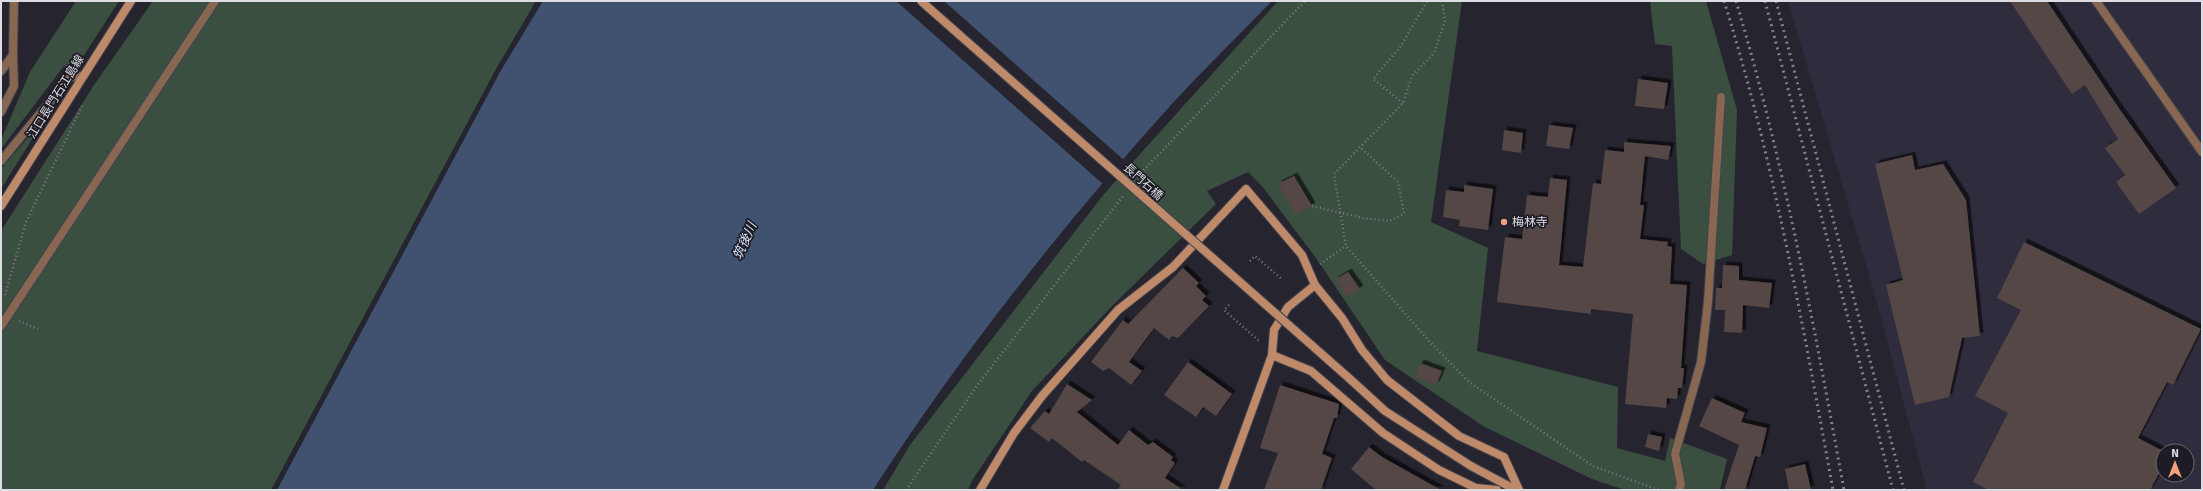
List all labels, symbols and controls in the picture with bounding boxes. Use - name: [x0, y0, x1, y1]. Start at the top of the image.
- street label: 江口長門石江島線: [24, 52, 88, 142]
- street label: 長門石橋: [1120, 160, 1166, 204]
- place label: 梅林寺: [1512, 215, 1548, 230]
- marker: 梅林寺: [1499, 217, 1509, 227]
- water label: 筑後川: [730, 218, 761, 262]
- north arrow: [2155, 443, 2195, 483]
- text: N: [2171, 447, 2179, 460]

